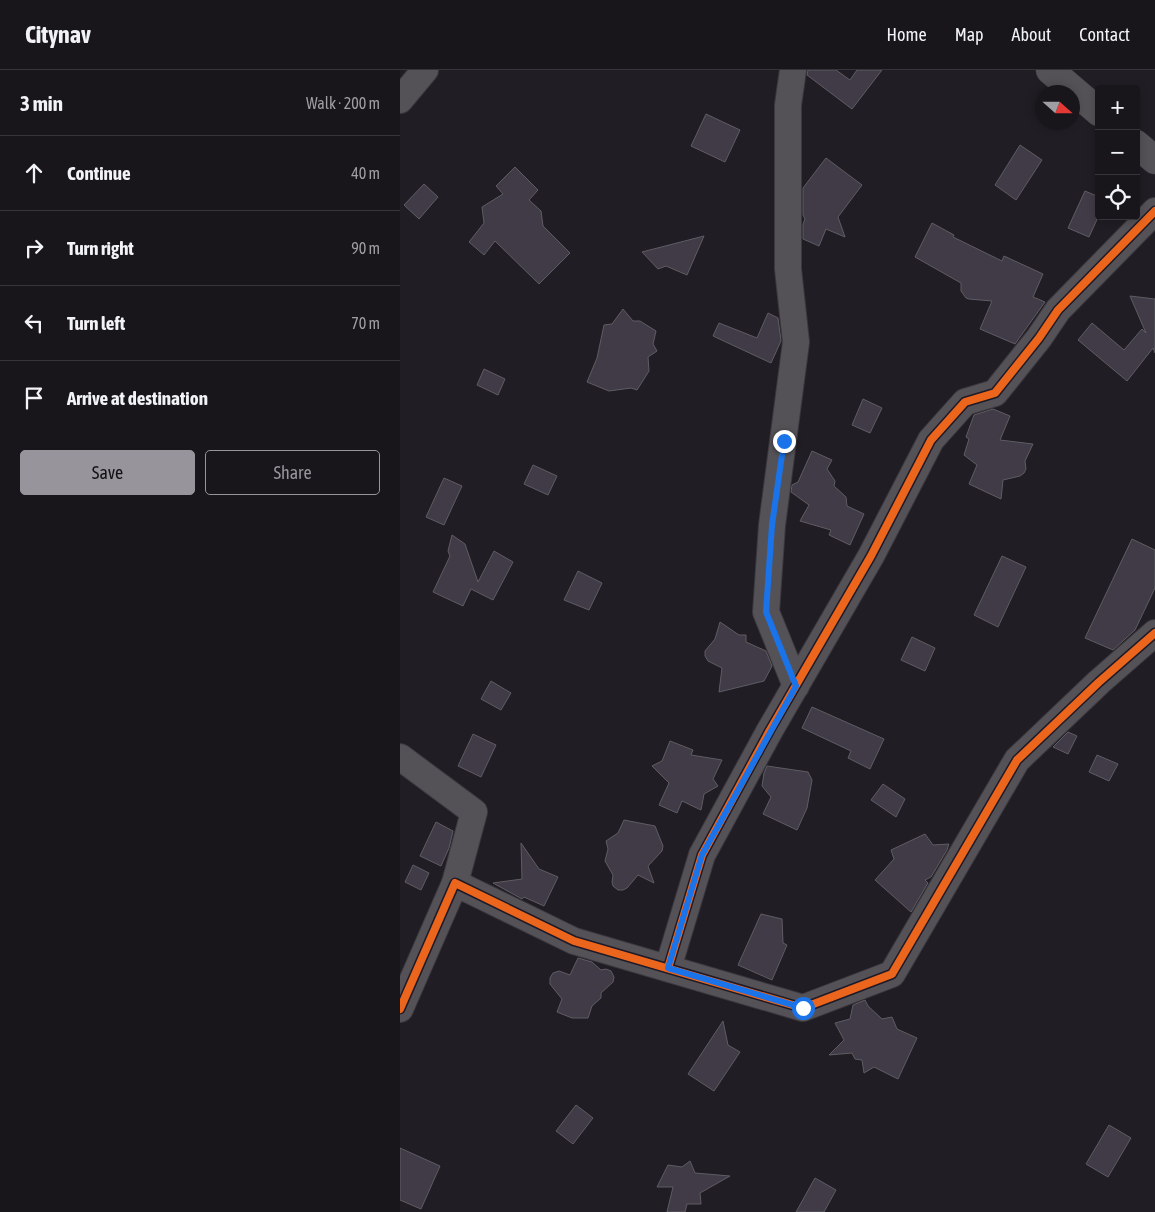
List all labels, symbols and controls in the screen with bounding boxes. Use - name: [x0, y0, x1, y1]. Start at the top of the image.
- text: Citynav: [25, 21, 91, 48]
- text: Home: [887, 24, 927, 45]
- text: Map: [955, 24, 984, 45]
- text: About: [1012, 24, 1051, 45]
- text: Contact: [1079, 24, 1130, 45]
- north arrow: [1035, 85, 1080, 130]
- map controls: [1095, 85, 1140, 220]
- button: +: [1095, 85, 1140, 130]
- text: 3 min: [20, 91, 63, 115]
- text: Walk · 200 m: [306, 94, 380, 112]
- button: −: [1095, 130, 1140, 175]
- icon: ahead: [20, 159, 48, 187]
- text: Continue: [67, 162, 131, 184]
- text: 40 m: [351, 164, 380, 182]
- button: locate: [1095, 175, 1140, 220]
- icon: right: [20, 234, 48, 262]
- text: Turn right: [67, 237, 134, 259]
- text: 90 m: [351, 239, 380, 257]
- icon: left: [20, 309, 48, 337]
- text: Turn left: [67, 312, 125, 334]
- text: 70 m: [351, 314, 380, 332]
- icon: arrive: [20, 384, 48, 412]
- text: Arrive at destination: [67, 387, 208, 409]
- route end: [773, 430, 796, 453]
- button: Save: [20, 450, 195, 495]
- button: Share: [205, 450, 380, 495]
- route start: [792, 997, 815, 1020]

